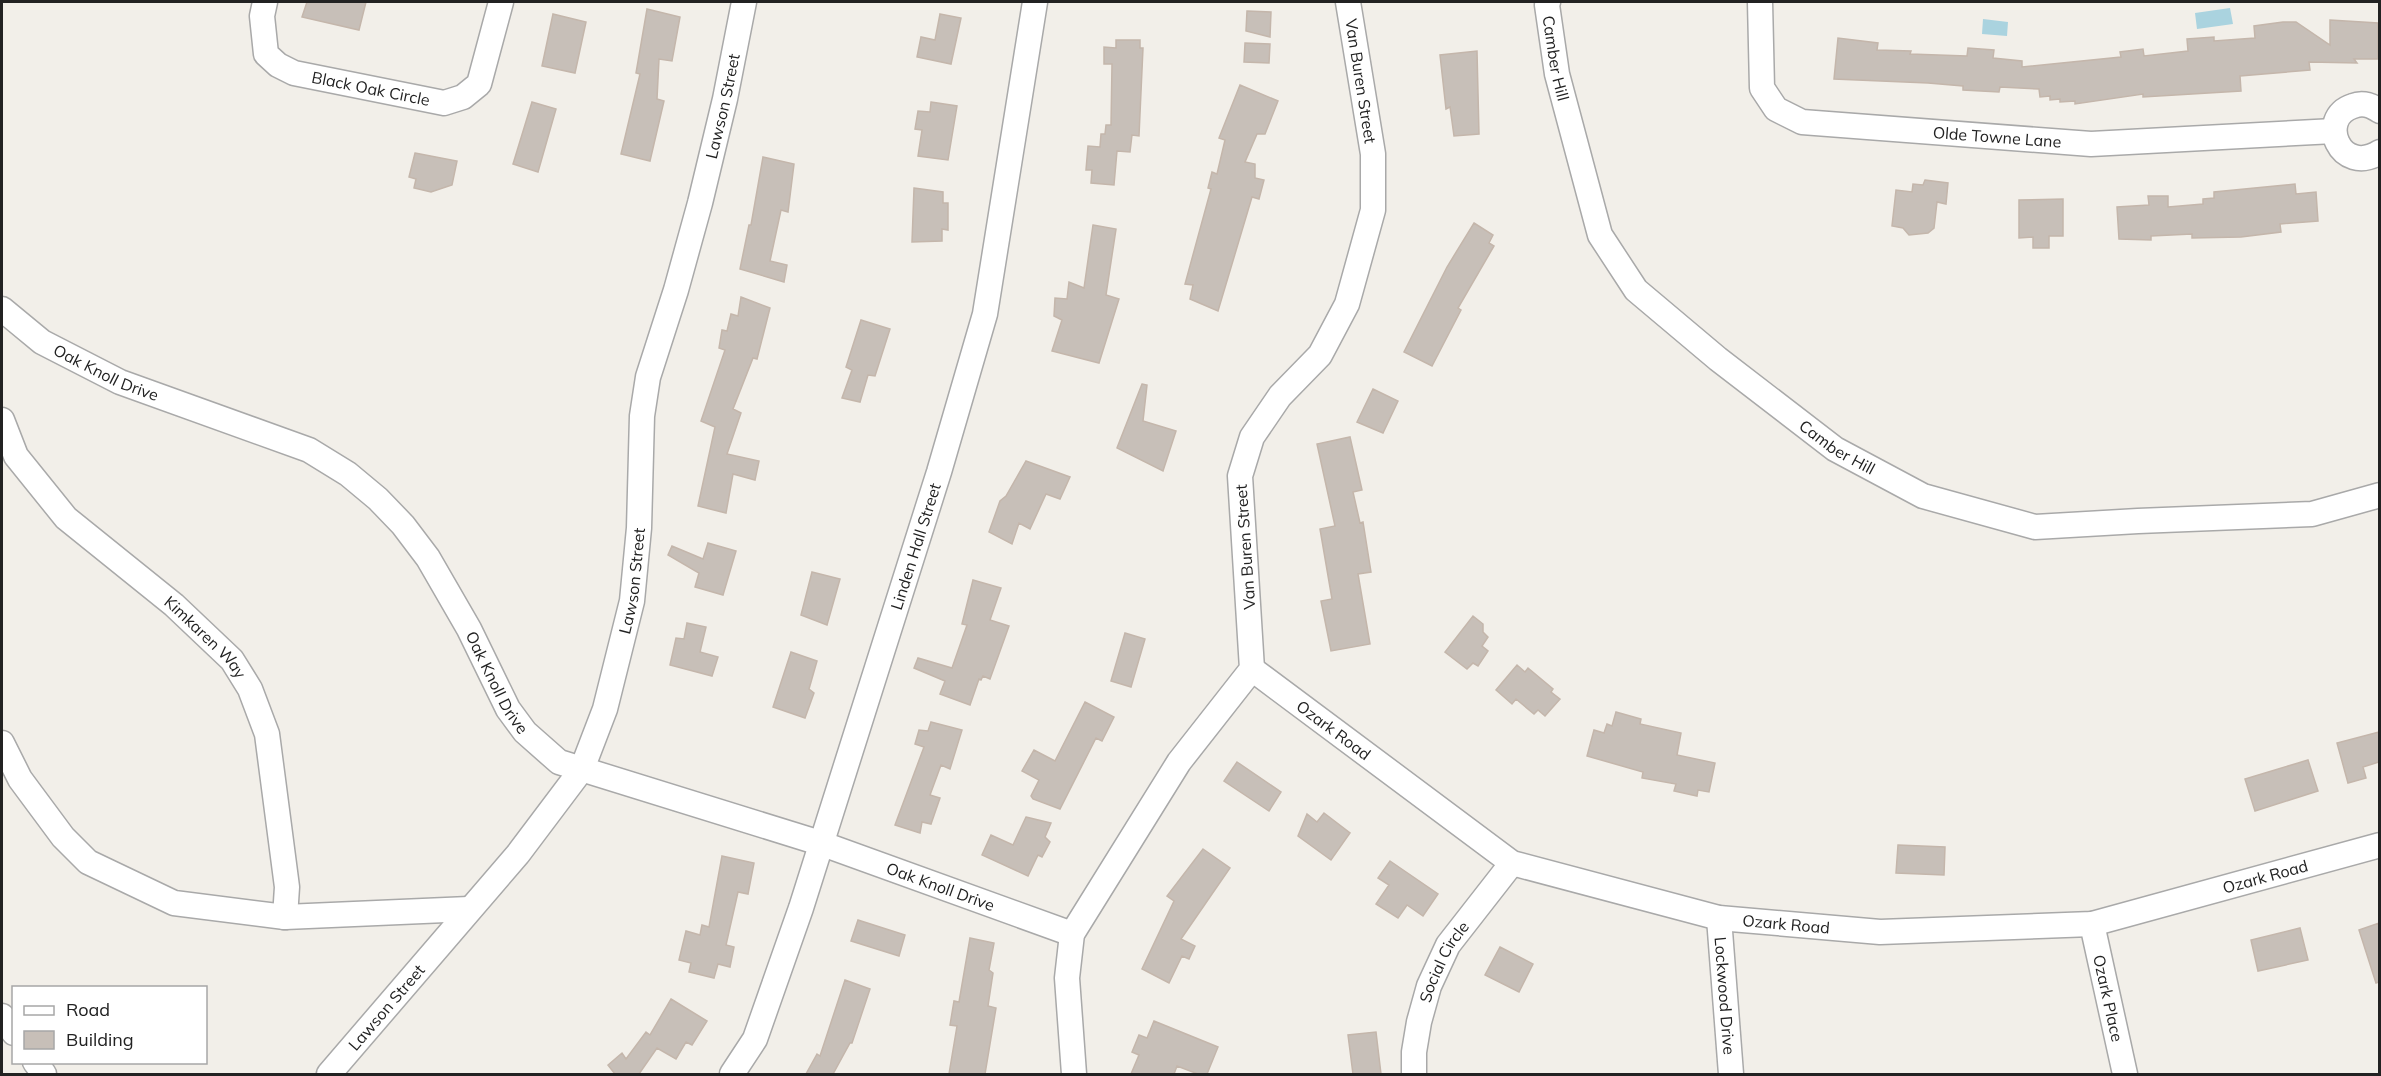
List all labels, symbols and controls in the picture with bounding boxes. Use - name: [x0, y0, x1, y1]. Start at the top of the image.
- street label: Camber Hill: [1539, 14, 1574, 103]
- street label: Van Buren Street: [1341, 17, 1381, 145]
- street label: Lawson Street: [701, 52, 744, 161]
- street label: Black Oak Circle: [310, 67, 432, 110]
- street label: Olde Towne Lane: [1932, 122, 2062, 152]
- street label: Oak Knoll Drive: [50, 340, 161, 405]
- street label: Camber Hill: [1795, 415, 1879, 479]
- street label: Linden Hall Street: [886, 480, 945, 612]
- street label: Van Buren Street: [1231, 483, 1259, 610]
- street label: Lawson Street: [614, 527, 649, 636]
- street label: Kimkaren Way: [160, 591, 251, 682]
- street label: Oak Knoll Drive: [462, 628, 533, 738]
- street label: Ozark Road: [1293, 696, 1375, 764]
- street label: Ozark Road: [2220, 855, 2310, 898]
- street label: Oak Knoll Drive: [884, 858, 997, 915]
- street label: Ozark Road: [1742, 910, 1831, 938]
- street label: Social Circle: [1415, 917, 1473, 1005]
- street label: Lockwood Drive: [1710, 936, 1739, 1055]
- street label: Ozark Place: [2089, 953, 2128, 1044]
- street label: Lawson Street: [344, 960, 429, 1054]
- legend: [12, 986, 207, 1064]
- text: Road: [66, 998, 110, 1021]
- text: Building: [66, 1028, 134, 1051]

